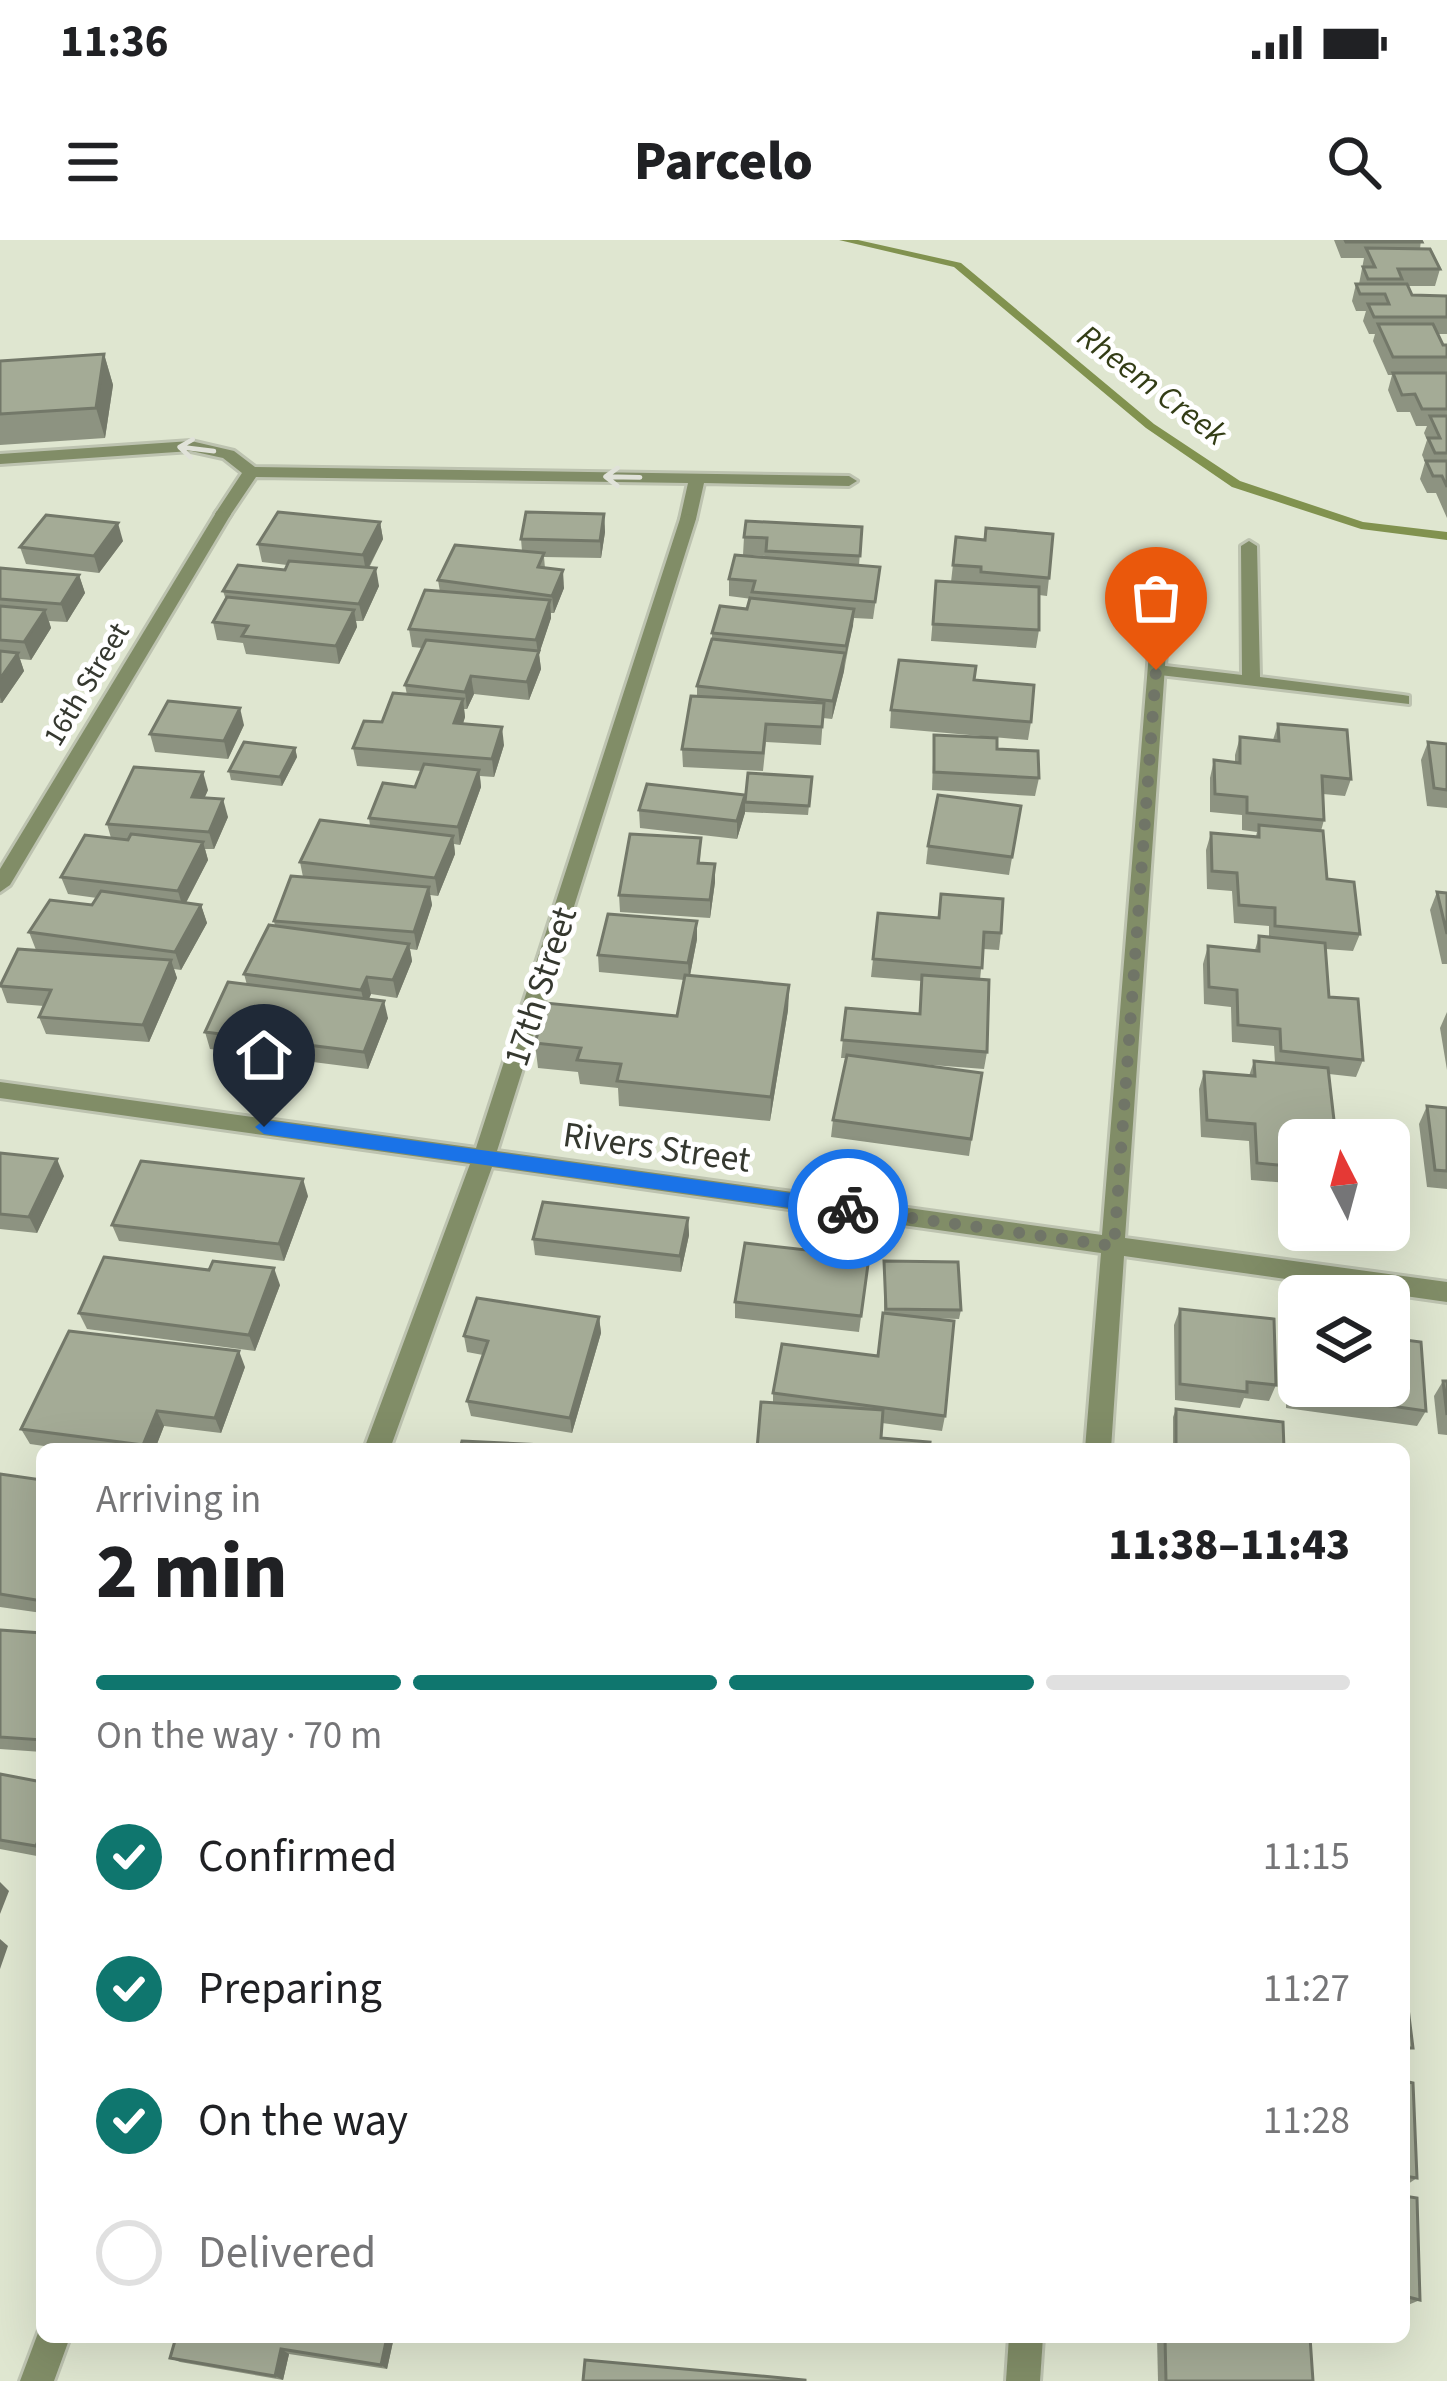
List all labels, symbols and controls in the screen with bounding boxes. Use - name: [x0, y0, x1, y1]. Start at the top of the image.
- text: 11:36: [60, 10, 169, 74]
- text: Parcelo: [634, 124, 813, 201]
- icon: menu: [60, 129, 126, 195]
- icon: search: [1321, 129, 1387, 195]
- water label: Rheem Creek: [1067, 313, 1238, 458]
- one-way arrow: [178, 438, 217, 460]
- one-way arrow: [603, 465, 642, 488]
- pin: [1105, 547, 1207, 670]
- icon: bag: [1123, 565, 1189, 631]
- street label: 16th Street: [33, 614, 140, 754]
- street label: 17th Street: [491, 900, 590, 1073]
- pin: [213, 1004, 315, 1127]
- icon: home: [231, 1022, 297, 1088]
- street label: Rivers Street: [560, 1109, 754, 1186]
- north arrow: [1278, 1119, 1410, 1251]
- map controls: [1278, 1119, 1410, 1407]
- courier: [788, 1149, 908, 1269]
- icon: bike: [815, 1176, 881, 1242]
- button: layers: [1278, 1275, 1410, 1407]
- text: Arriving in: [96, 1472, 261, 1528]
- text: 11:38–11:43: [1108, 1513, 1350, 1577]
- text: 2 min: [96, 1517, 288, 1628]
- text: On the way · 70 m: [96, 1708, 382, 1764]
- icon: check: [96, 1824, 162, 1890]
- text: Confirmed: [198, 1825, 397, 1889]
- text: 11:15: [1263, 1829, 1350, 1885]
- icon: check: [96, 1956, 162, 2022]
- text: Preparing: [198, 1957, 382, 2021]
- text: 11:27: [1263, 1961, 1350, 2017]
- icon: check: [96, 2088, 162, 2154]
- text: On the way: [198, 2089, 408, 2153]
- text: 11:28: [1263, 2093, 1350, 2149]
- text: Delivered: [198, 2221, 376, 2285]

